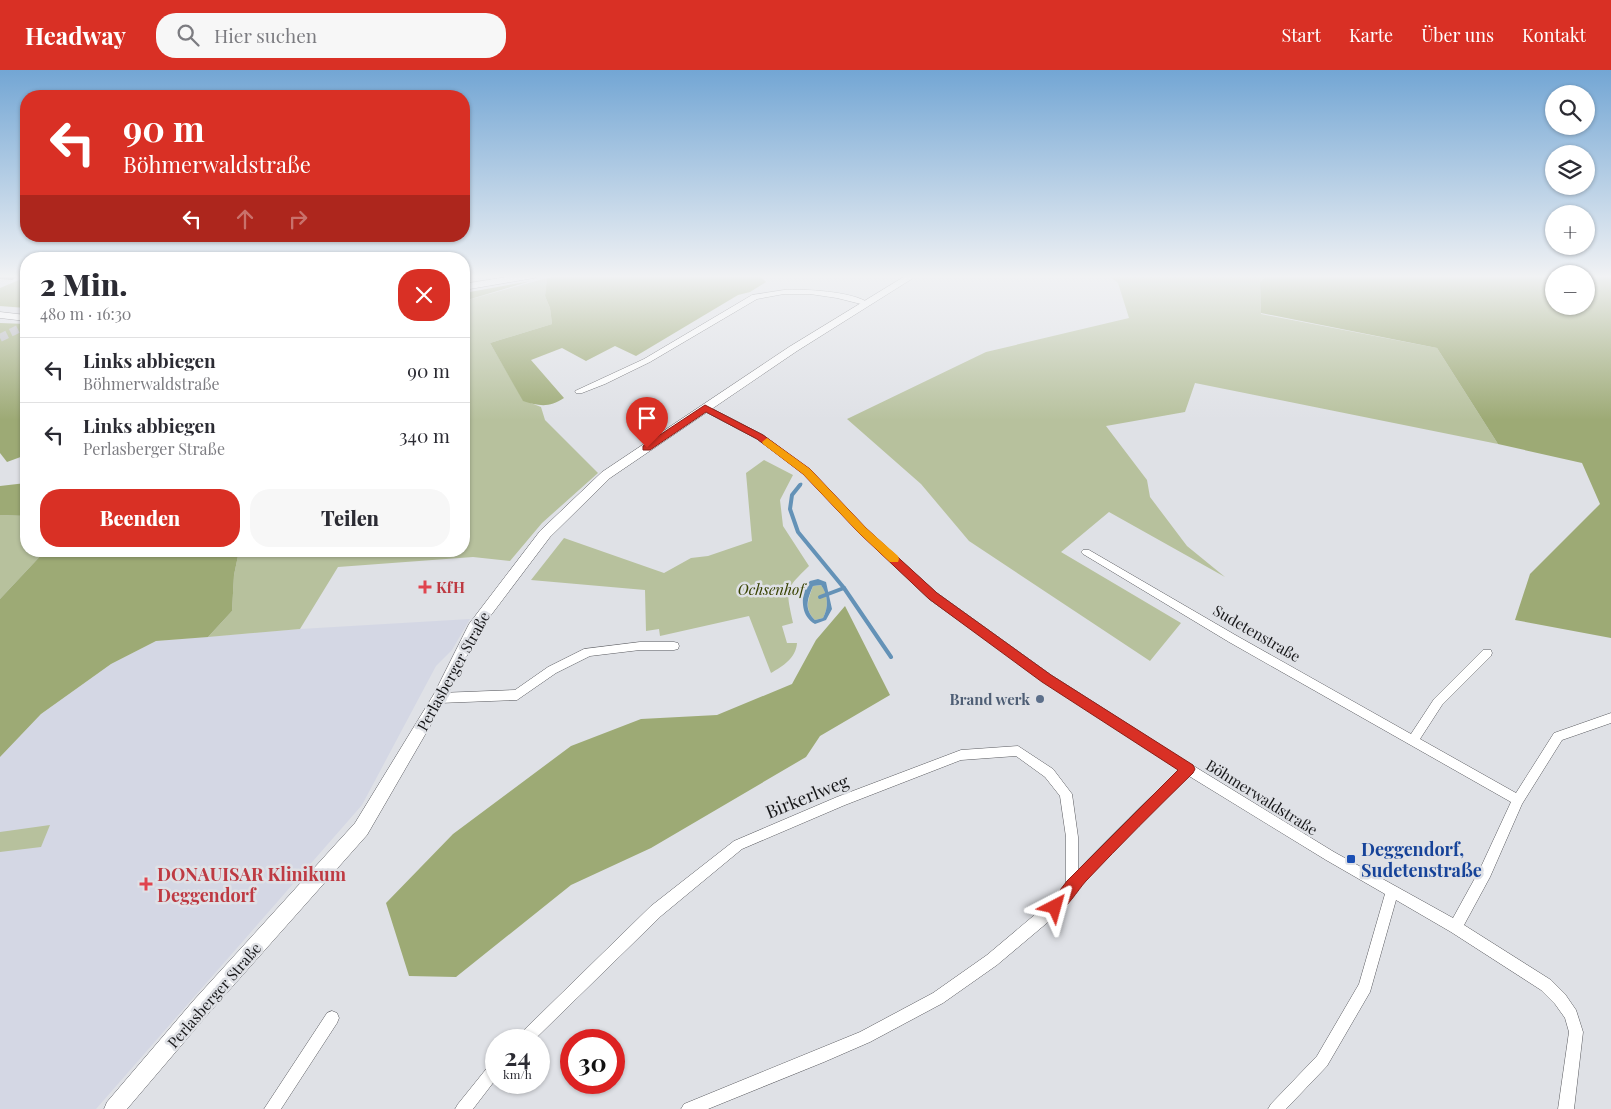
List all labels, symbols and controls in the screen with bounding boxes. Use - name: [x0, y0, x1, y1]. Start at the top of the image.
- search box: [156, 13, 506, 58]
- text: Headway: [25, 19, 126, 51]
- icon: search: [174, 21, 202, 49]
- text: Hier suchen: [214, 22, 317, 48]
- text: Start: [1281, 23, 1321, 47]
- text: Karte: [1349, 23, 1393, 47]
- text: Über uns: [1421, 23, 1494, 47]
- text: Kontakt: [1522, 23, 1586, 47]
- map controls: [1545, 85, 1595, 315]
- button: search: [1545, 85, 1595, 135]
- text: 90 m: [123, 104, 205, 151]
- icon: left: [40, 110, 105, 175]
- button: layers: [1545, 145, 1595, 195]
- text: Böhmerwaldstraße: [123, 149, 311, 179]
- icon: left: [178, 205, 206, 233]
- icon: ahead: [231, 205, 259, 233]
- icon: right: [284, 205, 312, 233]
- button: +: [1545, 205, 1595, 255]
- text: 2 Min.: [40, 264, 128, 304]
- button: −: [1545, 265, 1595, 315]
- button: close: [398, 269, 450, 321]
- text: 480 m · 16:30: [40, 303, 131, 324]
- text: Links abbiegen: [83, 347, 216, 373]
- icon: left: [40, 356, 68, 384]
- text: 90 m: [407, 357, 450, 383]
- text: Böhmerwaldstraße: [83, 373, 220, 394]
- pin: [626, 397, 668, 448]
- icon: arrive: [633, 404, 661, 432]
- text: Links abbiegen: [83, 412, 216, 438]
- icon: left: [40, 421, 68, 449]
- text: 340 m: [399, 422, 450, 448]
- text: Perlasberger Straße: [83, 438, 225, 459]
- button: Beenden: [40, 489, 240, 547]
- button: Teilen: [250, 489, 450, 547]
- place label: KfH: [436, 577, 465, 597]
- park label: Ochsenhof: [738, 579, 807, 599]
- marker: KfH: [418, 580, 432, 594]
- street label: Sudetenstraße: [1210, 600, 1304, 666]
- street label: Perlasberger Straße: [412, 608, 494, 734]
- place label: Brand werk: [949, 689, 1030, 709]
- marker: Brand werk: [1034, 693, 1046, 705]
- street label: Böhmerwaldstraße: [1202, 755, 1322, 839]
- street label: Birkerlweg: [762, 768, 853, 824]
- place label: Deggendorf, Sudetenstraße: [1361, 837, 1482, 882]
- marker: Deggendorf, Sudetenstraße: [1345, 853, 1357, 865]
- place label: DONAUISAR Klinikum Deggendorf: [157, 862, 347, 907]
- marker: DONAUISAR Klinikum Deggendorf: [139, 877, 153, 891]
- position arrow: [1028, 880, 1080, 932]
- street label: Perlasberger Straße: [163, 938, 265, 1052]
- speed limit sign: 30: [560, 1029, 625, 1094]
- text: 24: [504, 1039, 531, 1072]
- text: km/h: [503, 1066, 532, 1082]

